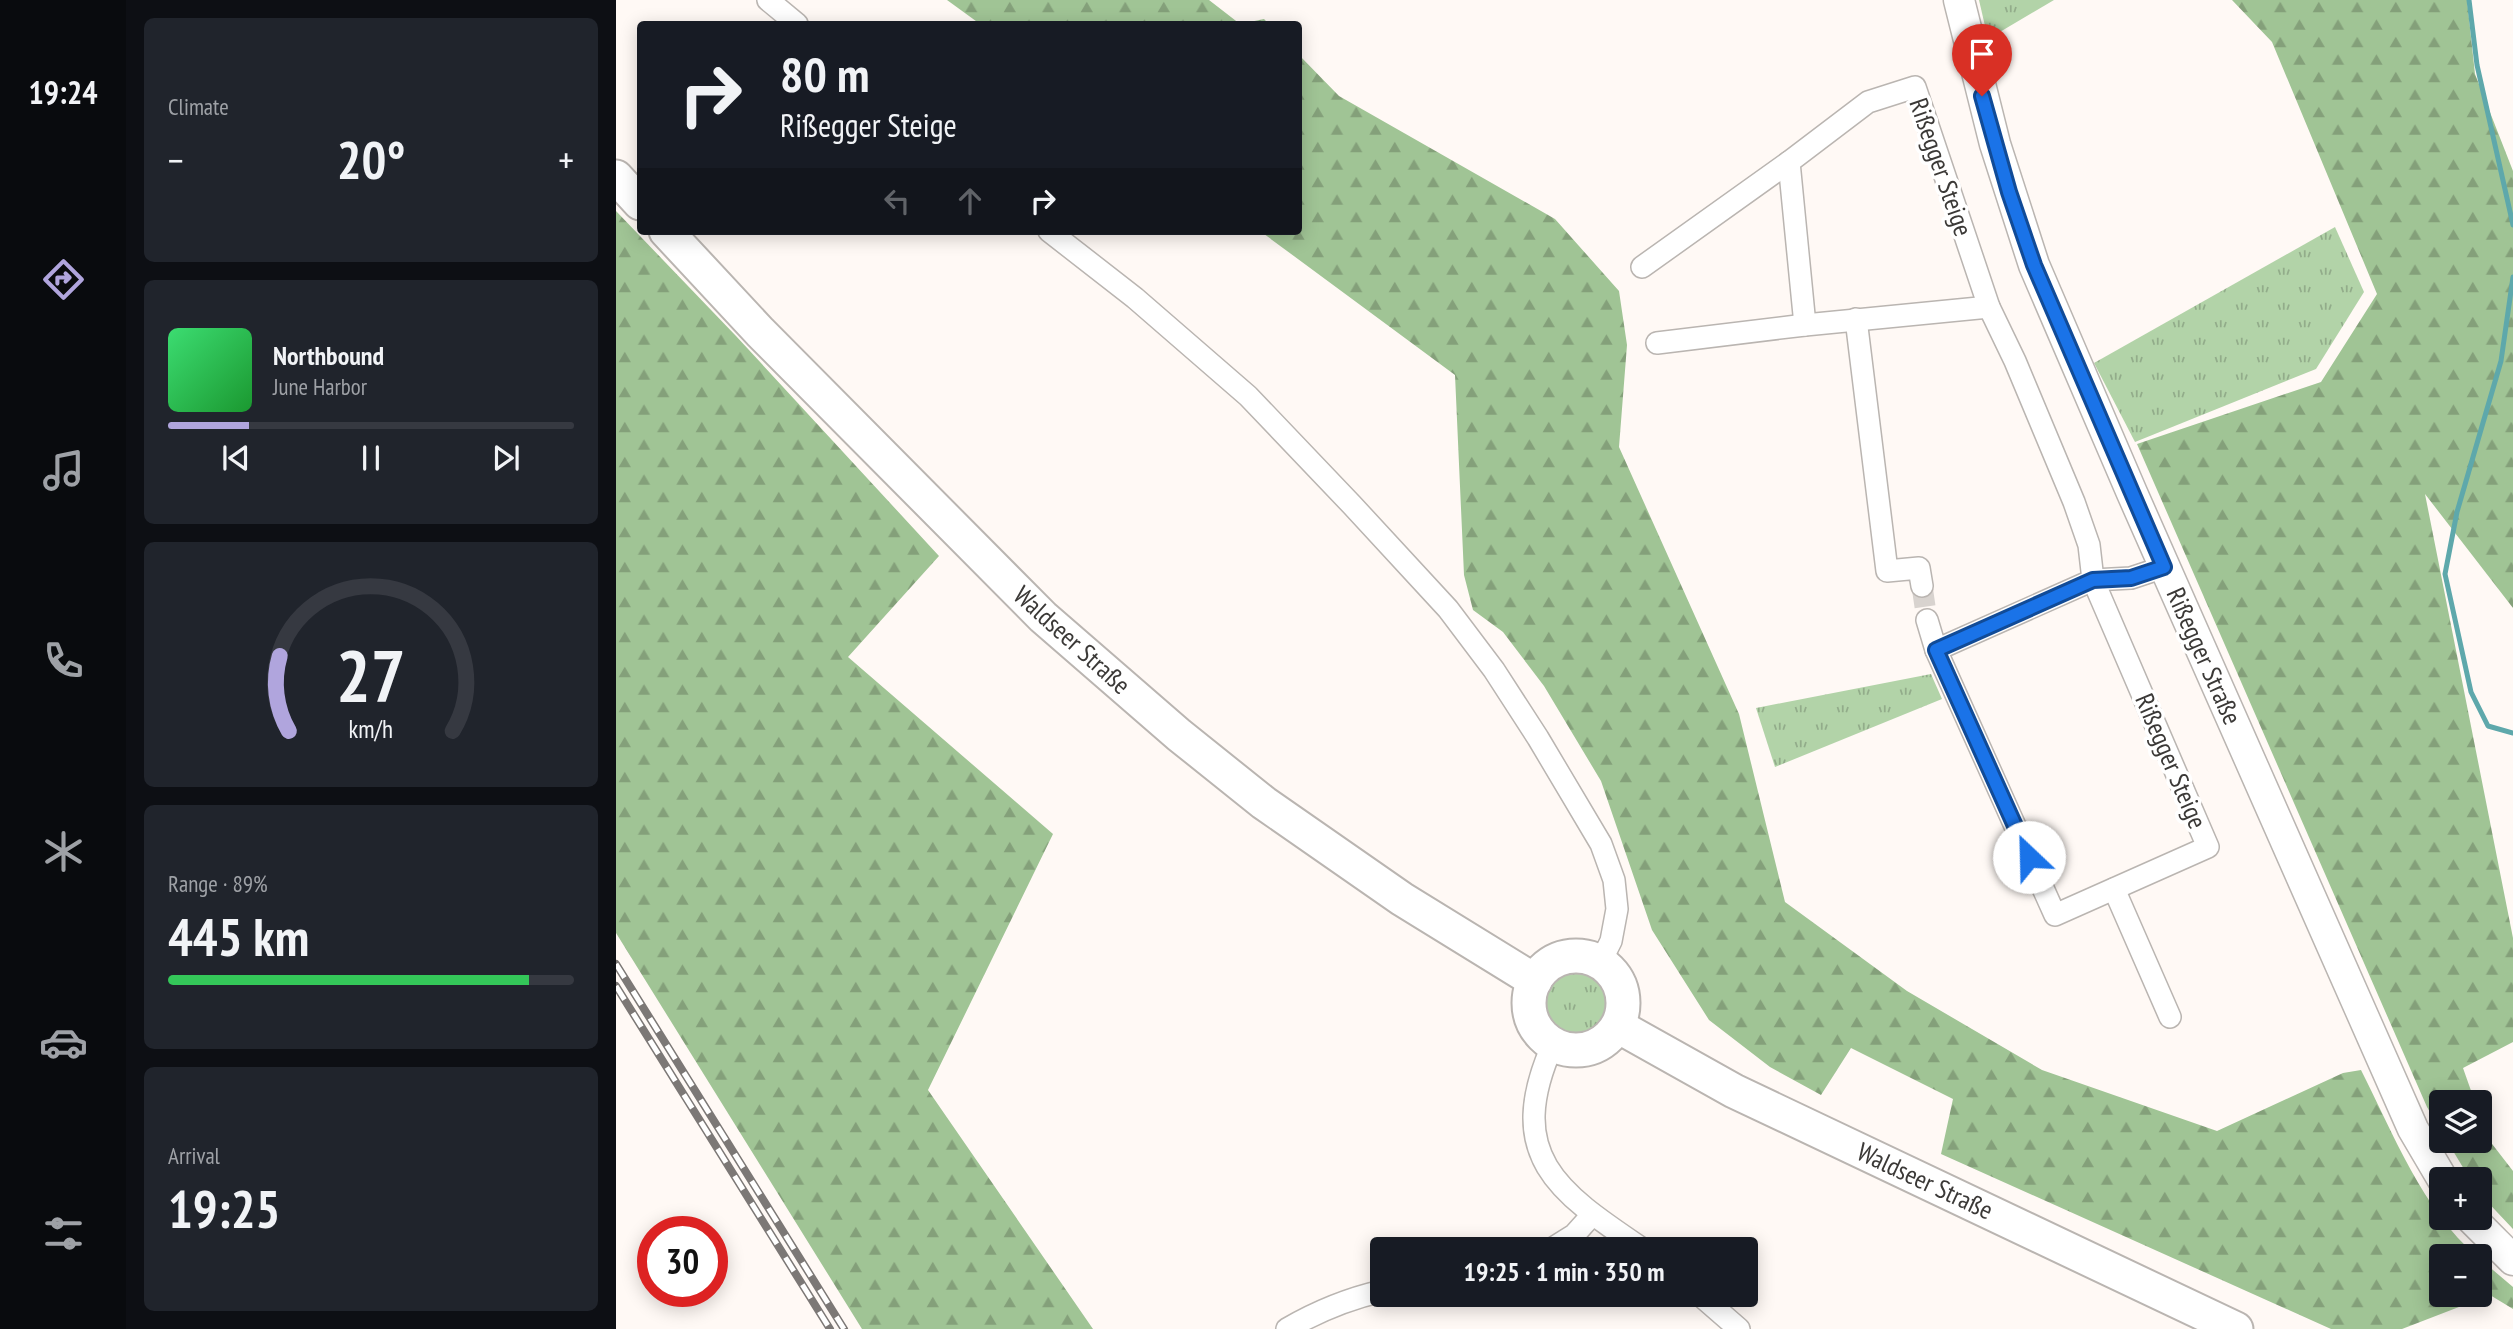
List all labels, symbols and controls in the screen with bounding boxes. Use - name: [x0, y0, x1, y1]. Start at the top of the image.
- pin: [1952, 24, 2012, 96]
- icon: arrive: [1963, 35, 2001, 73]
- text: 80 m: [780, 42, 869, 106]
- icon: right: [665, 49, 756, 140]
- text: 19:24: [28, 71, 98, 113]
- text: Climate: [168, 92, 229, 121]
- street label: Rißegger Steige: [1902, 94, 1980, 240]
- text: Rißegger Steige: [780, 104, 957, 146]
- text: 20°: [337, 126, 405, 193]
- text: −: [168, 135, 184, 184]
- text: +: [558, 135, 574, 184]
- icon: left: [878, 182, 916, 220]
- icon: ahead: [951, 182, 989, 220]
- icon: right: [1024, 182, 1062, 220]
- icon: directions: [39, 255, 88, 304]
- text: Northbound: [273, 339, 384, 372]
- text: June Harbor: [273, 372, 367, 401]
- icon: previous: [217, 439, 255, 477]
- icon: pause: [352, 439, 390, 477]
- icon: next: [487, 439, 525, 477]
- icon: music: [39, 446, 88, 495]
- street label: Waldseer Straße: [1007, 578, 1138, 701]
- street label: Rißegger Straße: [2160, 582, 2249, 729]
- text: 27: [336, 627, 406, 721]
- icon: phone: [39, 636, 88, 685]
- street label: Rißegger Steige: [2128, 688, 2215, 833]
- text: km/h: [349, 712, 393, 744]
- position arrow: [1992, 820, 2066, 894]
- icon: climate: [39, 827, 88, 876]
- text: Range · 89%: [168, 869, 268, 898]
- text: 445 km: [168, 903, 309, 970]
- icon: car: [39, 1018, 88, 1067]
- map controls: [2429, 1090, 2492, 1307]
- button: layers: [2429, 1090, 2492, 1153]
- street label: Waldseer Straße: [1852, 1135, 1998, 1226]
- text: Arrival: [168, 1141, 220, 1170]
- button: +: [2429, 1167, 2492, 1230]
- text: 19:25: [168, 1175, 280, 1242]
- icon: filters: [39, 1209, 88, 1258]
- speed limit sign: 30: [637, 1216, 728, 1307]
- button: −: [2429, 1244, 2492, 1307]
- text: 19:25 · 1 min · 350 m: [1464, 1255, 1664, 1288]

